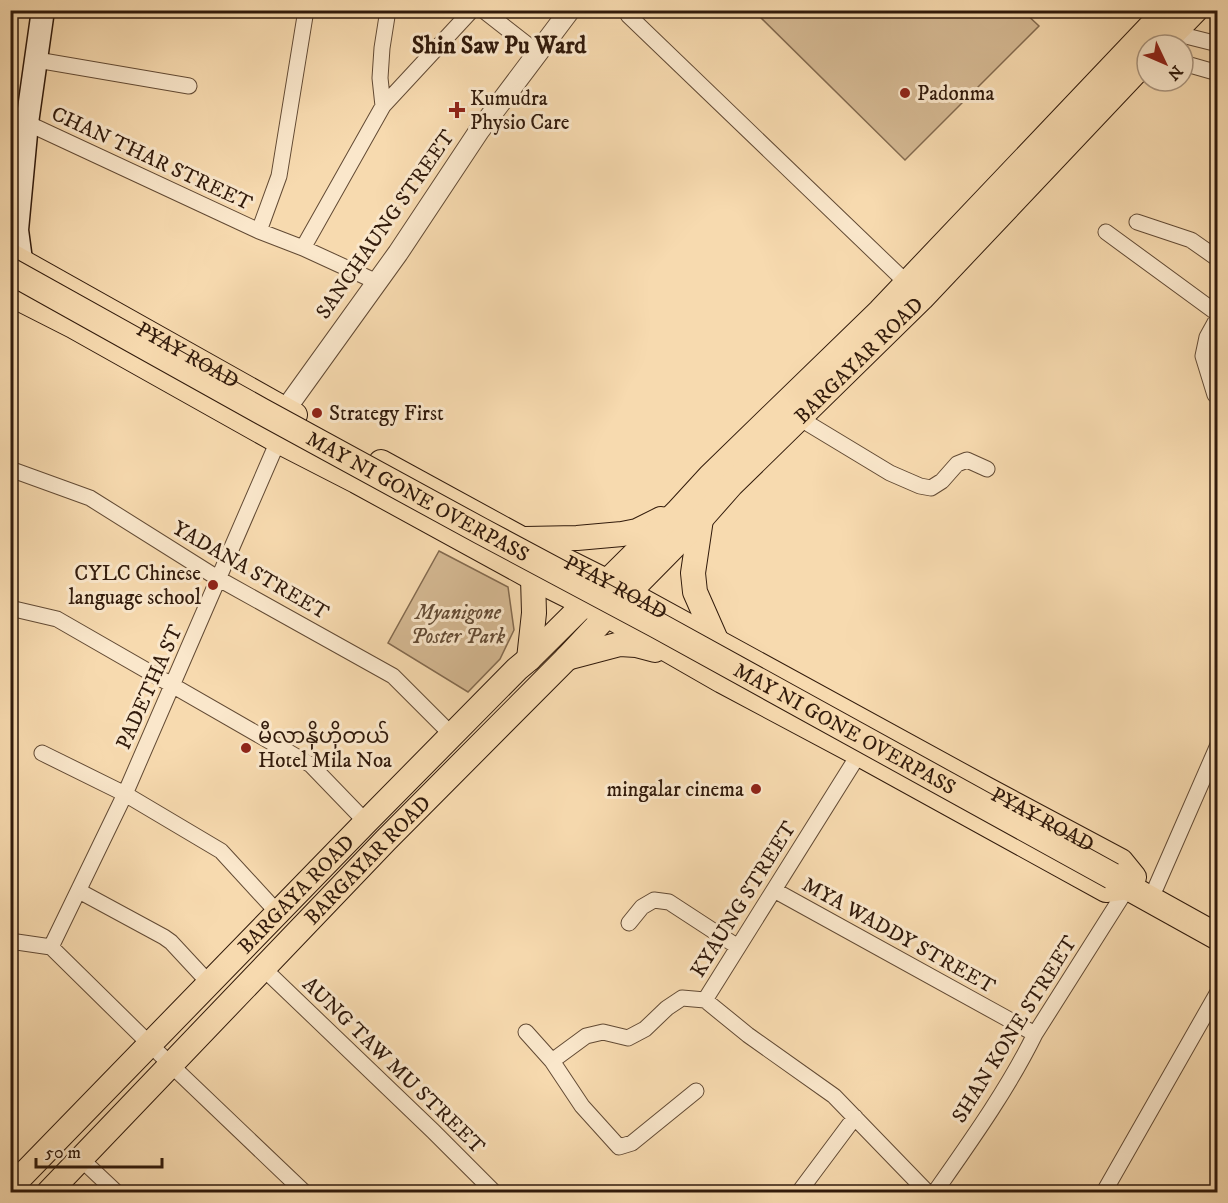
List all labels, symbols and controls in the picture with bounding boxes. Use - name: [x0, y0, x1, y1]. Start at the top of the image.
- district label: Shin Saw Pu Ward: [412, 31, 587, 61]
- north arrow: [1135, 33, 1195, 93]
- text: N: [1163, 61, 1187, 84]
- place label: Padonma: [917, 81, 995, 107]
- place label: Kumudra Physio Care: [470, 86, 570, 136]
- marker: Padonma: [898, 86, 912, 100]
- street label: CHAN THAR STREET: [47, 101, 256, 217]
- marker: Kumudra Physio Care: [448, 101, 466, 119]
- street label: SANCHAUNG STREET: [311, 125, 461, 324]
- street label: BARGAYAR ROAD: [789, 292, 929, 430]
- street label: PYAY ROAD: [132, 317, 243, 395]
- place label: Strategy First: [329, 401, 444, 427]
- marker: Strategy First: [310, 406, 324, 420]
- street label: MAY NI GONE OVERPASS: [301, 426, 533, 568]
- street label: YADANA STREET: [168, 516, 333, 626]
- street label: PYAY ROAD: [559, 550, 671, 626]
- place label: CYLC Chinese language school: [68, 561, 202, 611]
- marker: CYLC Chinese language school: [206, 578, 220, 592]
- park label: Myanigone Poster Park: [411, 600, 506, 650]
- street label: PADETHA ST: [111, 621, 189, 754]
- street label: MAY NI GONE OVERPASS: [729, 658, 960, 801]
- place label: မီလာနိုဟိုတယ် Hotel Mila Noa: [258, 720, 392, 774]
- marker: မီလာနိုဟိုတယ် Hotel Mila Noa: [239, 741, 253, 755]
- place label: mingalar cinema: [606, 777, 744, 803]
- marker: mingalar cinema: [749, 782, 763, 796]
- street label: PYAY ROAD: [986, 782, 1098, 858]
- street label: BARGAYAR ROAD: [300, 791, 437, 931]
- street label: KYAUNG STREET: [685, 817, 802, 982]
- street label: BARGAYA ROAD: [233, 830, 360, 960]
- street label: MYA WADDY STREET: [797, 872, 1000, 1000]
- street label: SHAN KONE STREET: [947, 931, 1083, 1128]
- street label: AUNG TAW MU STREET: [297, 972, 490, 1160]
- scale bar: [36, 1131, 162, 1169]
- text: 50 m: [45, 1142, 81, 1164]

